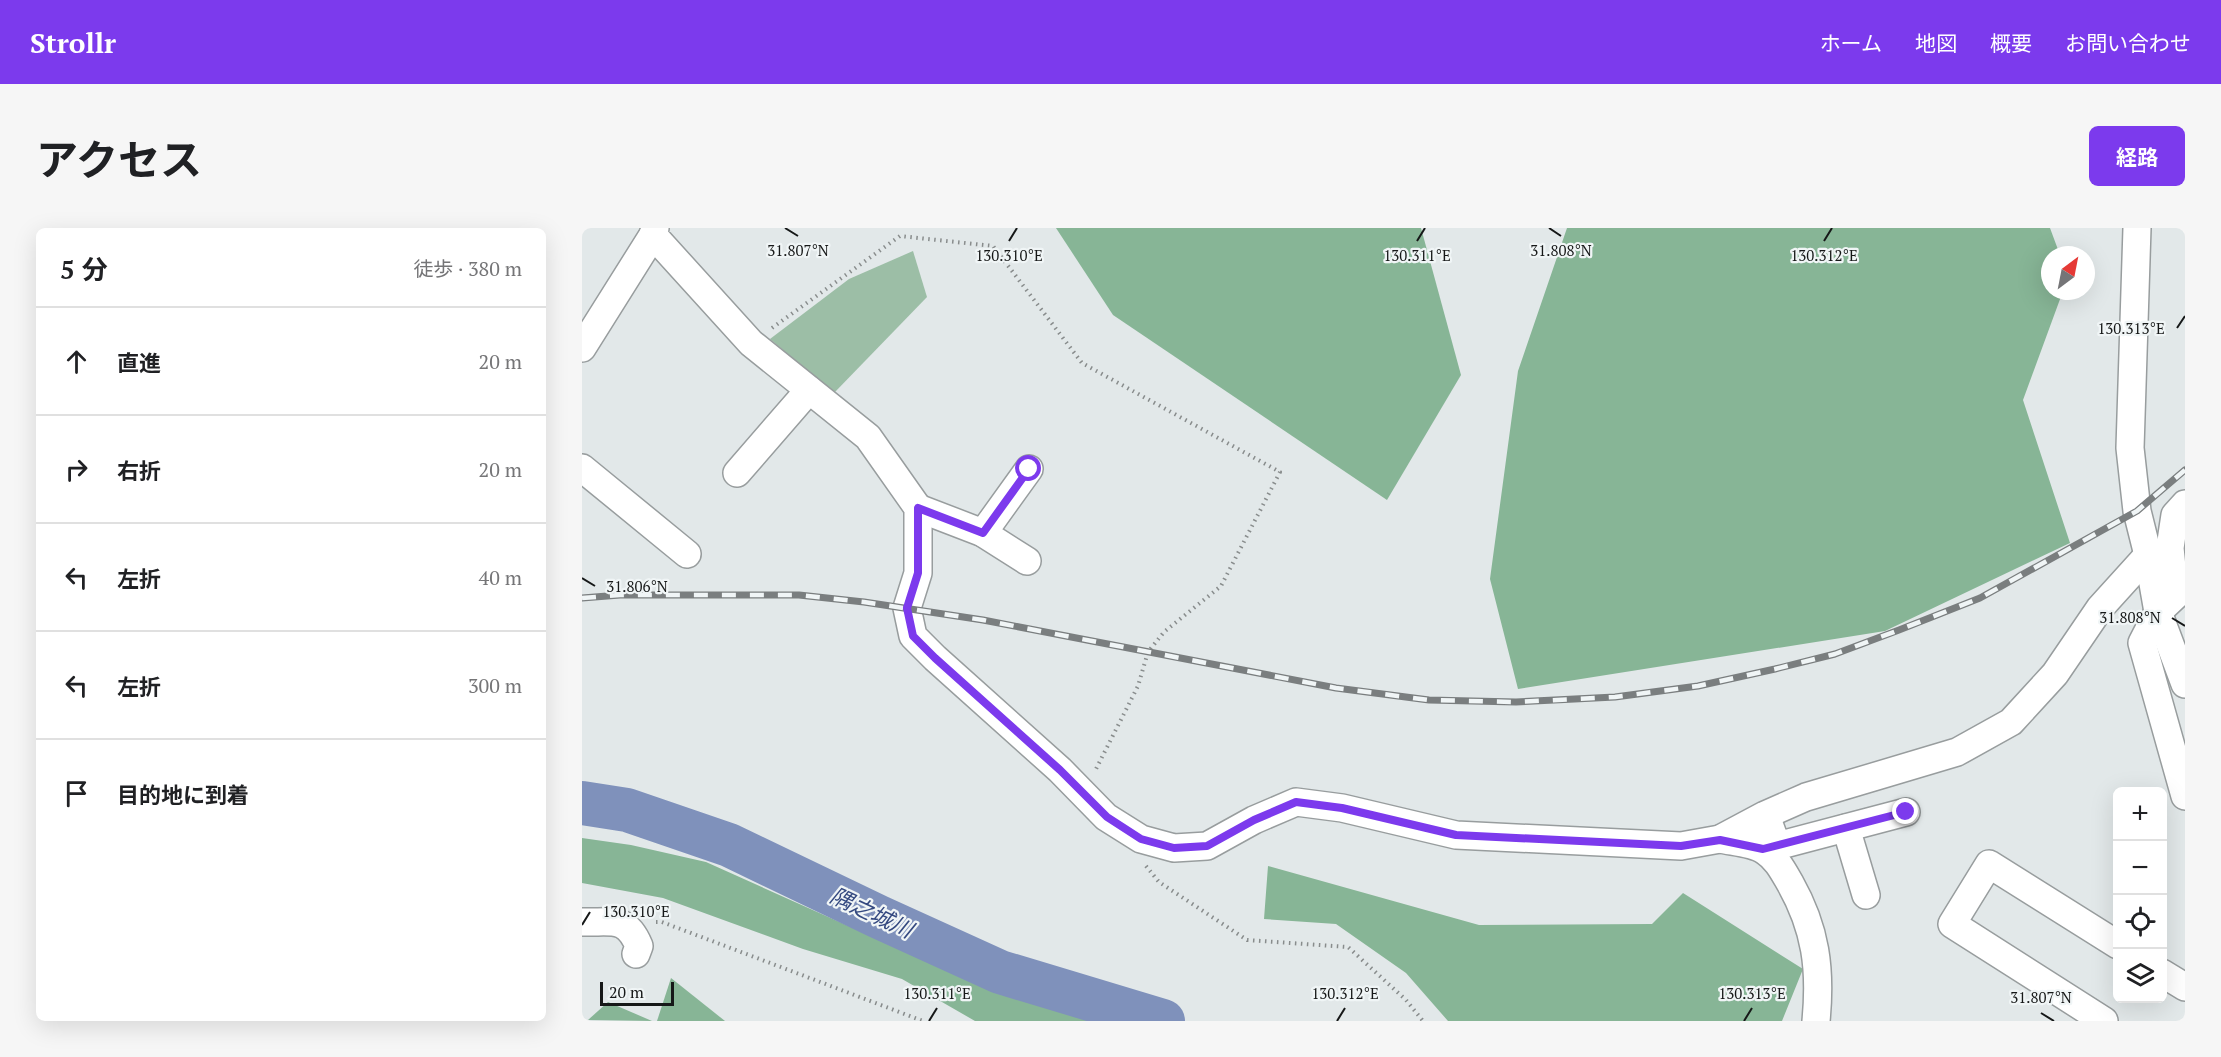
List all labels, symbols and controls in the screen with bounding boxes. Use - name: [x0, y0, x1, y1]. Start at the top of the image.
- text: Strollr: [30, 24, 116, 61]
- text: ホーム: [1820, 29, 1882, 57]
- text: 地図: [1915, 29, 1957, 57]
- text: 概要: [1990, 29, 2032, 57]
- text: お問い合わせ: [2065, 29, 2191, 57]
- button: 経路: [2089, 126, 2185, 186]
- text: アクセス: [36, 131, 202, 187]
- text: 31.807°N: [767, 240, 829, 260]
- text: 31.808°N: [1530, 240, 1592, 260]
- text: 130.310°E: [975, 245, 1043, 265]
- text: 130.311°E: [1383, 245, 1451, 265]
- text: 130.312°E: [1790, 245, 1858, 265]
- north arrow: [2041, 246, 2095, 300]
- text: 5 分: [60, 252, 108, 286]
- text: 徒歩 · 380 m: [413, 255, 522, 282]
- text: 130.313°E: [2097, 318, 2165, 338]
- icon: ahead: [60, 345, 93, 378]
- text: 直進: [117, 348, 161, 377]
- text: 20 m: [479, 348, 522, 375]
- icon: right: [60, 453, 93, 486]
- route start: [1015, 455, 1041, 481]
- text: 右折: [117, 456, 161, 485]
- text: 20 m: [479, 456, 522, 483]
- icon: left: [60, 561, 93, 594]
- text: 左折: [117, 564, 161, 593]
- text: 40 m: [479, 564, 522, 591]
- text: 31.806°N: [606, 576, 668, 596]
- text: 31.808°N: [2099, 607, 2161, 627]
- icon: left: [60, 669, 93, 702]
- text: 左折: [117, 672, 161, 701]
- text: 300 m: [468, 672, 522, 699]
- icon: arrive: [60, 777, 93, 810]
- text: 目的地に到着: [117, 780, 249, 809]
- map controls: [2113, 787, 2167, 1003]
- button: +: [2113, 787, 2167, 841]
- route end: [1892, 798, 1918, 824]
- button: −: [2113, 841, 2167, 895]
- water label: 隅之城川: [826, 880, 920, 945]
- button: locate: [2113, 895, 2167, 949]
- text: 130.310°E: [602, 901, 670, 921]
- button: layers: [2113, 949, 2167, 1003]
- scale bar: [600, 979, 674, 1006]
- text: 20 m: [609, 981, 644, 1003]
- text: 130.311°E: [903, 983, 971, 1003]
- text: 130.312°E: [1311, 983, 1379, 1003]
- text: 130.313°E: [1718, 983, 1786, 1003]
- text: 31.807°N: [2010, 987, 2072, 1007]

